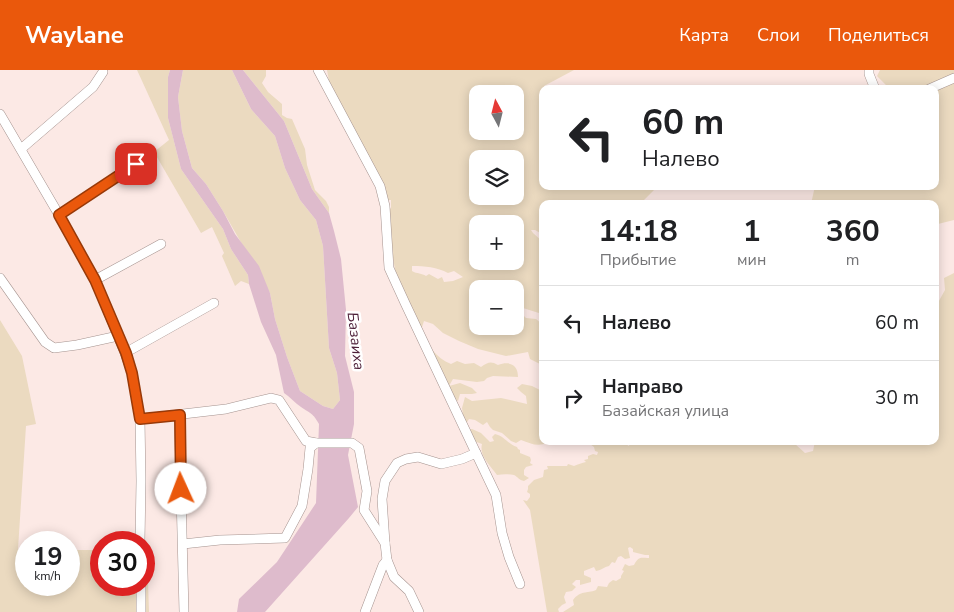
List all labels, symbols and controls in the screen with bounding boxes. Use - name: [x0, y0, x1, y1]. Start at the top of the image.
- text: Waylane: [25, 19, 124, 51]
- text: Карта: [679, 23, 729, 47]
- text: Слои: [757, 23, 800, 47]
- text: Поделиться: [828, 23, 929, 47]
- north arrow: [469, 85, 524, 140]
- map controls: [469, 85, 524, 335]
- text: 60 m: [642, 99, 724, 146]
- icon: left: [559, 105, 624, 170]
- pin: [115, 143, 157, 185]
- text: Налево: [642, 144, 720, 174]
- icon: arrive: [122, 150, 150, 178]
- button: layers: [469, 150, 524, 205]
- text: 14:18: [598, 211, 678, 252]
- text: 1: [743, 211, 761, 252]
- text: 360: [826, 211, 880, 252]
- button: +: [469, 215, 524, 270]
- text: Прибытие: [600, 249, 676, 271]
- text: мин: [737, 249, 766, 271]
- text: m: [846, 249, 860, 271]
- button: −: [469, 280, 524, 335]
- icon: left: [559, 309, 587, 337]
- text: Налево: [602, 310, 671, 336]
- text: 60 m: [875, 310, 919, 336]
- water label: Базаиха: [343, 311, 369, 371]
- text: Направо: [602, 374, 683, 400]
- icon: right: [559, 384, 587, 412]
- text: 30 m: [875, 385, 919, 411]
- text: Базайская улица: [602, 400, 729, 422]
- position arrow: [154, 462, 206, 514]
- speed limit sign: 30: [90, 531, 155, 596]
- text: 19: [32, 540, 63, 574]
- text: km/h: [34, 568, 61, 584]

